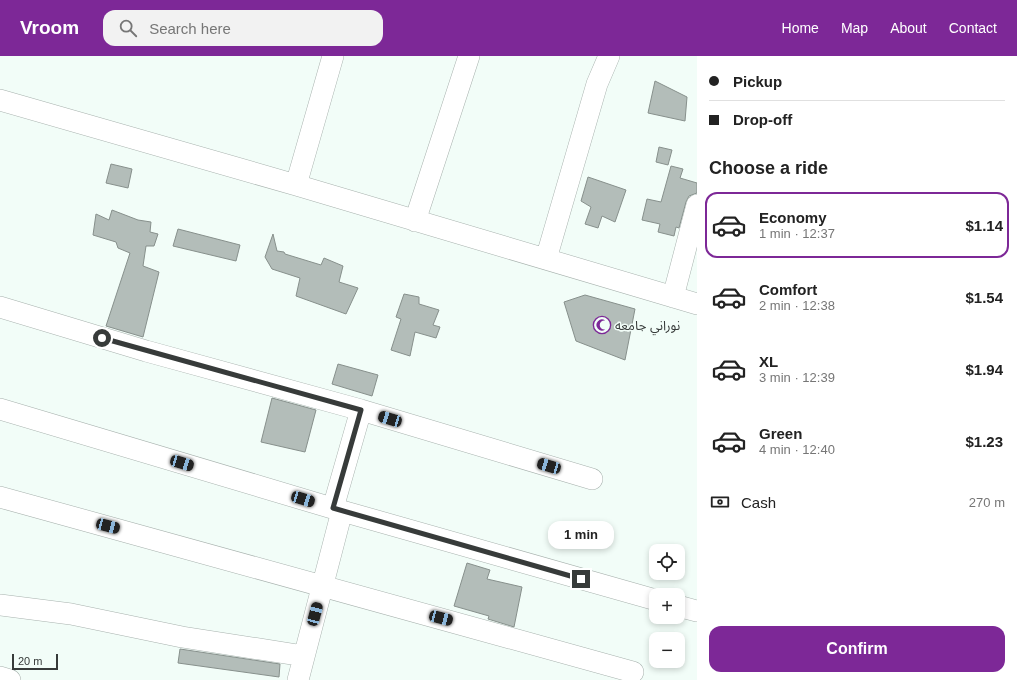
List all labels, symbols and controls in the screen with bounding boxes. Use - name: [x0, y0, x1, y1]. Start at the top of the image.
- search box: [103, 10, 383, 46]
- text: Vroom: [20, 17, 79, 38]
- icon: search: [117, 17, 139, 39]
- text: Search here: [149, 20, 231, 37]
- text: Home: [782, 20, 819, 36]
- text: Map: [841, 20, 868, 36]
- text: About: [890, 20, 927, 36]
- text: Contact: [949, 20, 997, 36]
- text: Pickup: [733, 73, 782, 90]
- text: Drop-off: [733, 111, 792, 128]
- text: Choose a ride: [709, 158, 828, 178]
- icon: car: [711, 207, 747, 243]
- text: Economy: [759, 209, 827, 226]
- text: $1.14: [965, 217, 1003, 234]
- text: 1 min · 12:37: [759, 226, 835, 241]
- icon: car: [711, 279, 747, 315]
- text: Comfort: [759, 281, 817, 298]
- text: $1.54: [965, 289, 1003, 306]
- text: 2 min · 12:38: [759, 298, 835, 313]
- mosque icon: نوراني جامعه: [592, 315, 612, 335]
- place label: نوراني جامعه: [615, 318, 680, 336]
- route start: [93, 329, 111, 347]
- icon: car: [711, 351, 747, 387]
- text: XL: [759, 353, 778, 370]
- text: $1.94: [965, 361, 1003, 378]
- text: 3 min · 12:39: [759, 370, 835, 385]
- car: [377, 410, 403, 428]
- icon: car: [711, 423, 747, 459]
- text: Green: [759, 425, 802, 442]
- text: $1.23: [965, 433, 1003, 450]
- text: 4 min · 12:40: [759, 442, 835, 457]
- car: [169, 454, 195, 472]
- car: [536, 457, 562, 475]
- car: [290, 490, 316, 508]
- icon: cash: [709, 491, 731, 513]
- text: Cash: [741, 494, 776, 511]
- text: 270 m: [969, 495, 1005, 510]
- car: [95, 517, 121, 535]
- callout: 1 min: [548, 521, 614, 549]
- text: 1 min: [564, 527, 598, 542]
- map controls: [649, 544, 685, 668]
- button: locate: [649, 544, 685, 580]
- route end: [572, 570, 590, 588]
- button: +: [649, 588, 685, 624]
- car: [306, 601, 324, 627]
- car: [428, 609, 454, 627]
- button: Confirm: [709, 626, 1005, 672]
- button: −: [649, 632, 685, 668]
- scale bar: [12, 652, 58, 671]
- text: 20 m: [18, 655, 42, 667]

